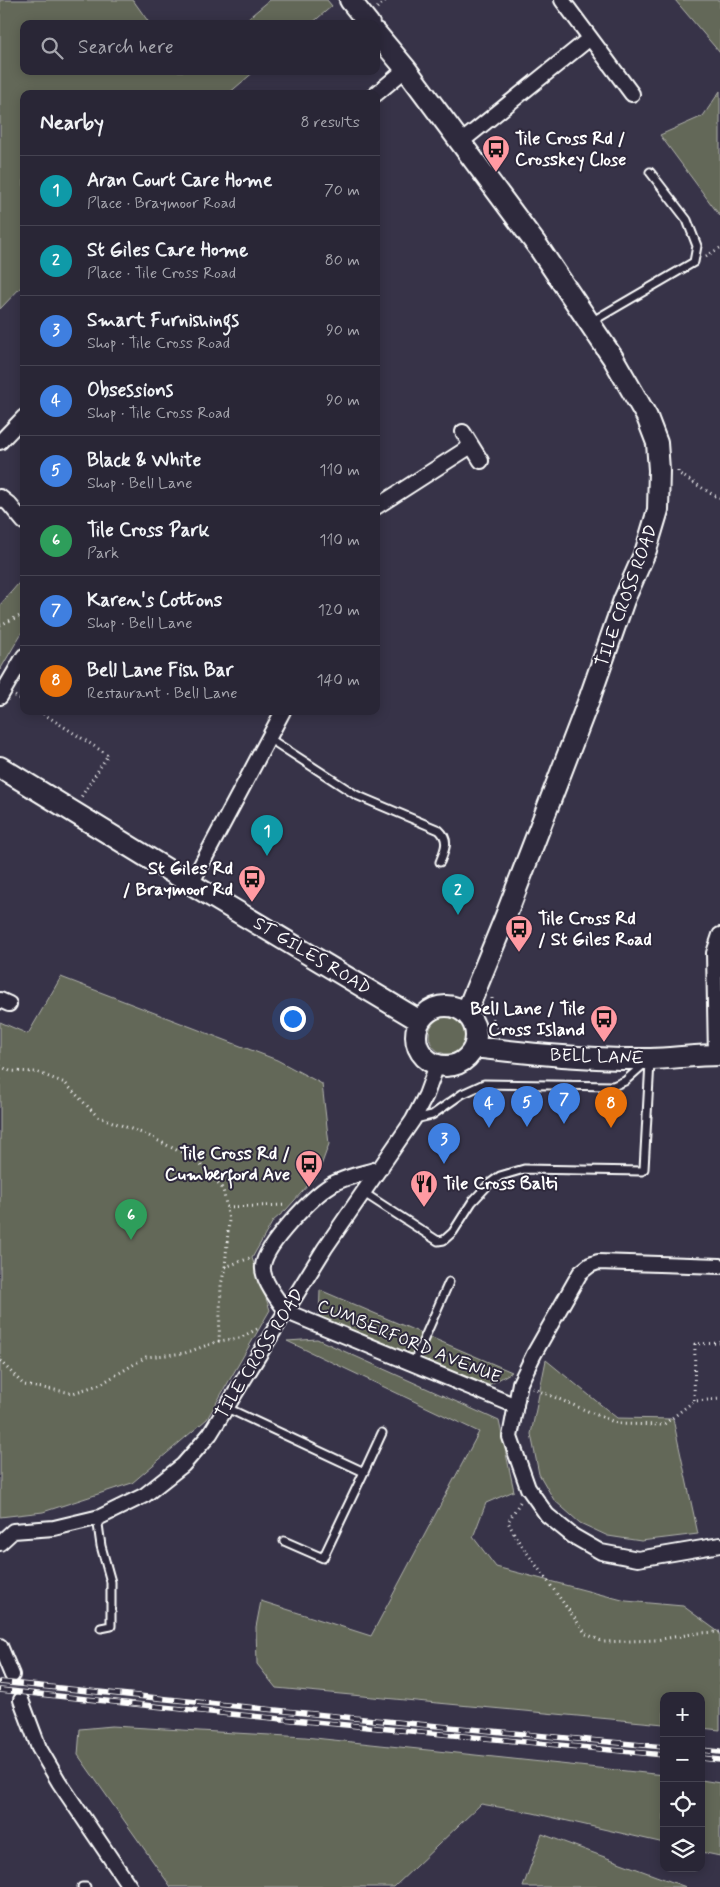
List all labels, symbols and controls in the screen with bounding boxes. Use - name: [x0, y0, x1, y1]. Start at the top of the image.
- search box: [20, 20, 380, 75]
- icon: search: [38, 34, 66, 62]
- text: Search here: [78, 35, 174, 60]
- text: Nearby: [40, 109, 104, 137]
- text: 8 results: [300, 112, 360, 133]
- place label: Tile Cross Rd / Crosskey Close: [515, 127, 626, 172]
- bus stop icon: Tile Cross Rd / Crosskey Close: [481, 134, 511, 173]
- text: Aran Court Care Home: [87, 168, 272, 193]
- text: 1: [52, 180, 60, 201]
- text: 70 m: [324, 180, 360, 201]
- text: Place · Braymoor Road: [87, 193, 236, 214]
- text: St Giles Care Home: [87, 238, 248, 263]
- text: 2: [52, 250, 60, 271]
- text: 80 m: [325, 250, 360, 271]
- text: Place · Tile Cross Road: [87, 263, 236, 284]
- text: Smart Furnishings: [87, 308, 239, 333]
- text: 3: [52, 320, 60, 341]
- text: 90 m: [326, 320, 360, 341]
- text: Shop · Tile Cross Road: [87, 333, 230, 354]
- text: Obsessions: [87, 378, 173, 403]
- text: 4: [51, 390, 61, 411]
- text: 90 m: [326, 390, 360, 411]
- text: Shop · Tile Cross Road: [87, 403, 230, 424]
- text: Black & White: [87, 448, 201, 473]
- text: 5: [51, 460, 61, 481]
- text: 110 m: [319, 460, 360, 481]
- text: Shop · Bell Lane: [87, 473, 192, 494]
- text: Tile Cross Park: [87, 518, 209, 543]
- street label: TILE CROSS ROAD: [590, 521, 664, 671]
- text: 6: [52, 530, 60, 551]
- text: 110 m: [319, 530, 360, 551]
- text: Park: [87, 543, 119, 564]
- text: Karen's Cottons: [87, 588, 222, 613]
- text: 7: [51, 600, 61, 621]
- text: 120 m: [318, 600, 360, 621]
- text: Shop · Bell Lane: [87, 613, 192, 634]
- text: Bell Lane Fish Bar: [87, 658, 233, 683]
- text: 8: [51, 670, 61, 691]
- text: 140 m: [316, 670, 360, 691]
- text: Restaurant · Bell Lane: [87, 683, 237, 704]
- pin: 1: [251, 815, 283, 856]
- place label: St Giles Rd / Braymoor Rd: [123, 857, 233, 902]
- bus stop icon: St Giles Rd / Braymoor Rd: [237, 864, 267, 903]
- pin: 2: [442, 874, 474, 915]
- place label: Tile Cross Rd / St Giles Road: [538, 907, 652, 952]
- street label: ST GILES ROAD: [249, 911, 375, 1001]
- bus stop icon: Tile Cross Rd / St Giles Road: [504, 914, 534, 953]
- place label: Bell Lane / Tile Cross Island: [470, 997, 585, 1042]
- bus stop icon: Bell Lane / Tile Cross Island: [589, 1004, 619, 1043]
- your location: [280, 1006, 306, 1032]
- street label: BELL LANE: [550, 1043, 645, 1071]
- pin: 7: [548, 1083, 580, 1124]
- pin: 5: [511, 1086, 543, 1127]
- pin: 4: [473, 1087, 505, 1128]
- pin: 8: [595, 1087, 627, 1128]
- pin: 3: [428, 1123, 460, 1164]
- place label: Tile Cross Rd / Cumberford Ave: [165, 1142, 290, 1189]
- bus stop icon: Tile Cross Rd / Cumberford Ave: [294, 1149, 324, 1188]
- restaurant icon: Tile Cross Balti: [409, 1169, 439, 1208]
- place label: Tile Cross Balti: [443, 1172, 558, 1196]
- pin: 6: [115, 1199, 147, 1240]
- street label: TILE CROSS ROAD: [210, 1284, 310, 1424]
- street label: CUMBERFORD AVENUE: [313, 1294, 505, 1390]
- map controls: [660, 1692, 705, 1872]
- button: +: [660, 1692, 705, 1737]
- button: −: [660, 1737, 705, 1782]
- button: locate: [660, 1782, 705, 1827]
- button: layers: [660, 1827, 705, 1872]

